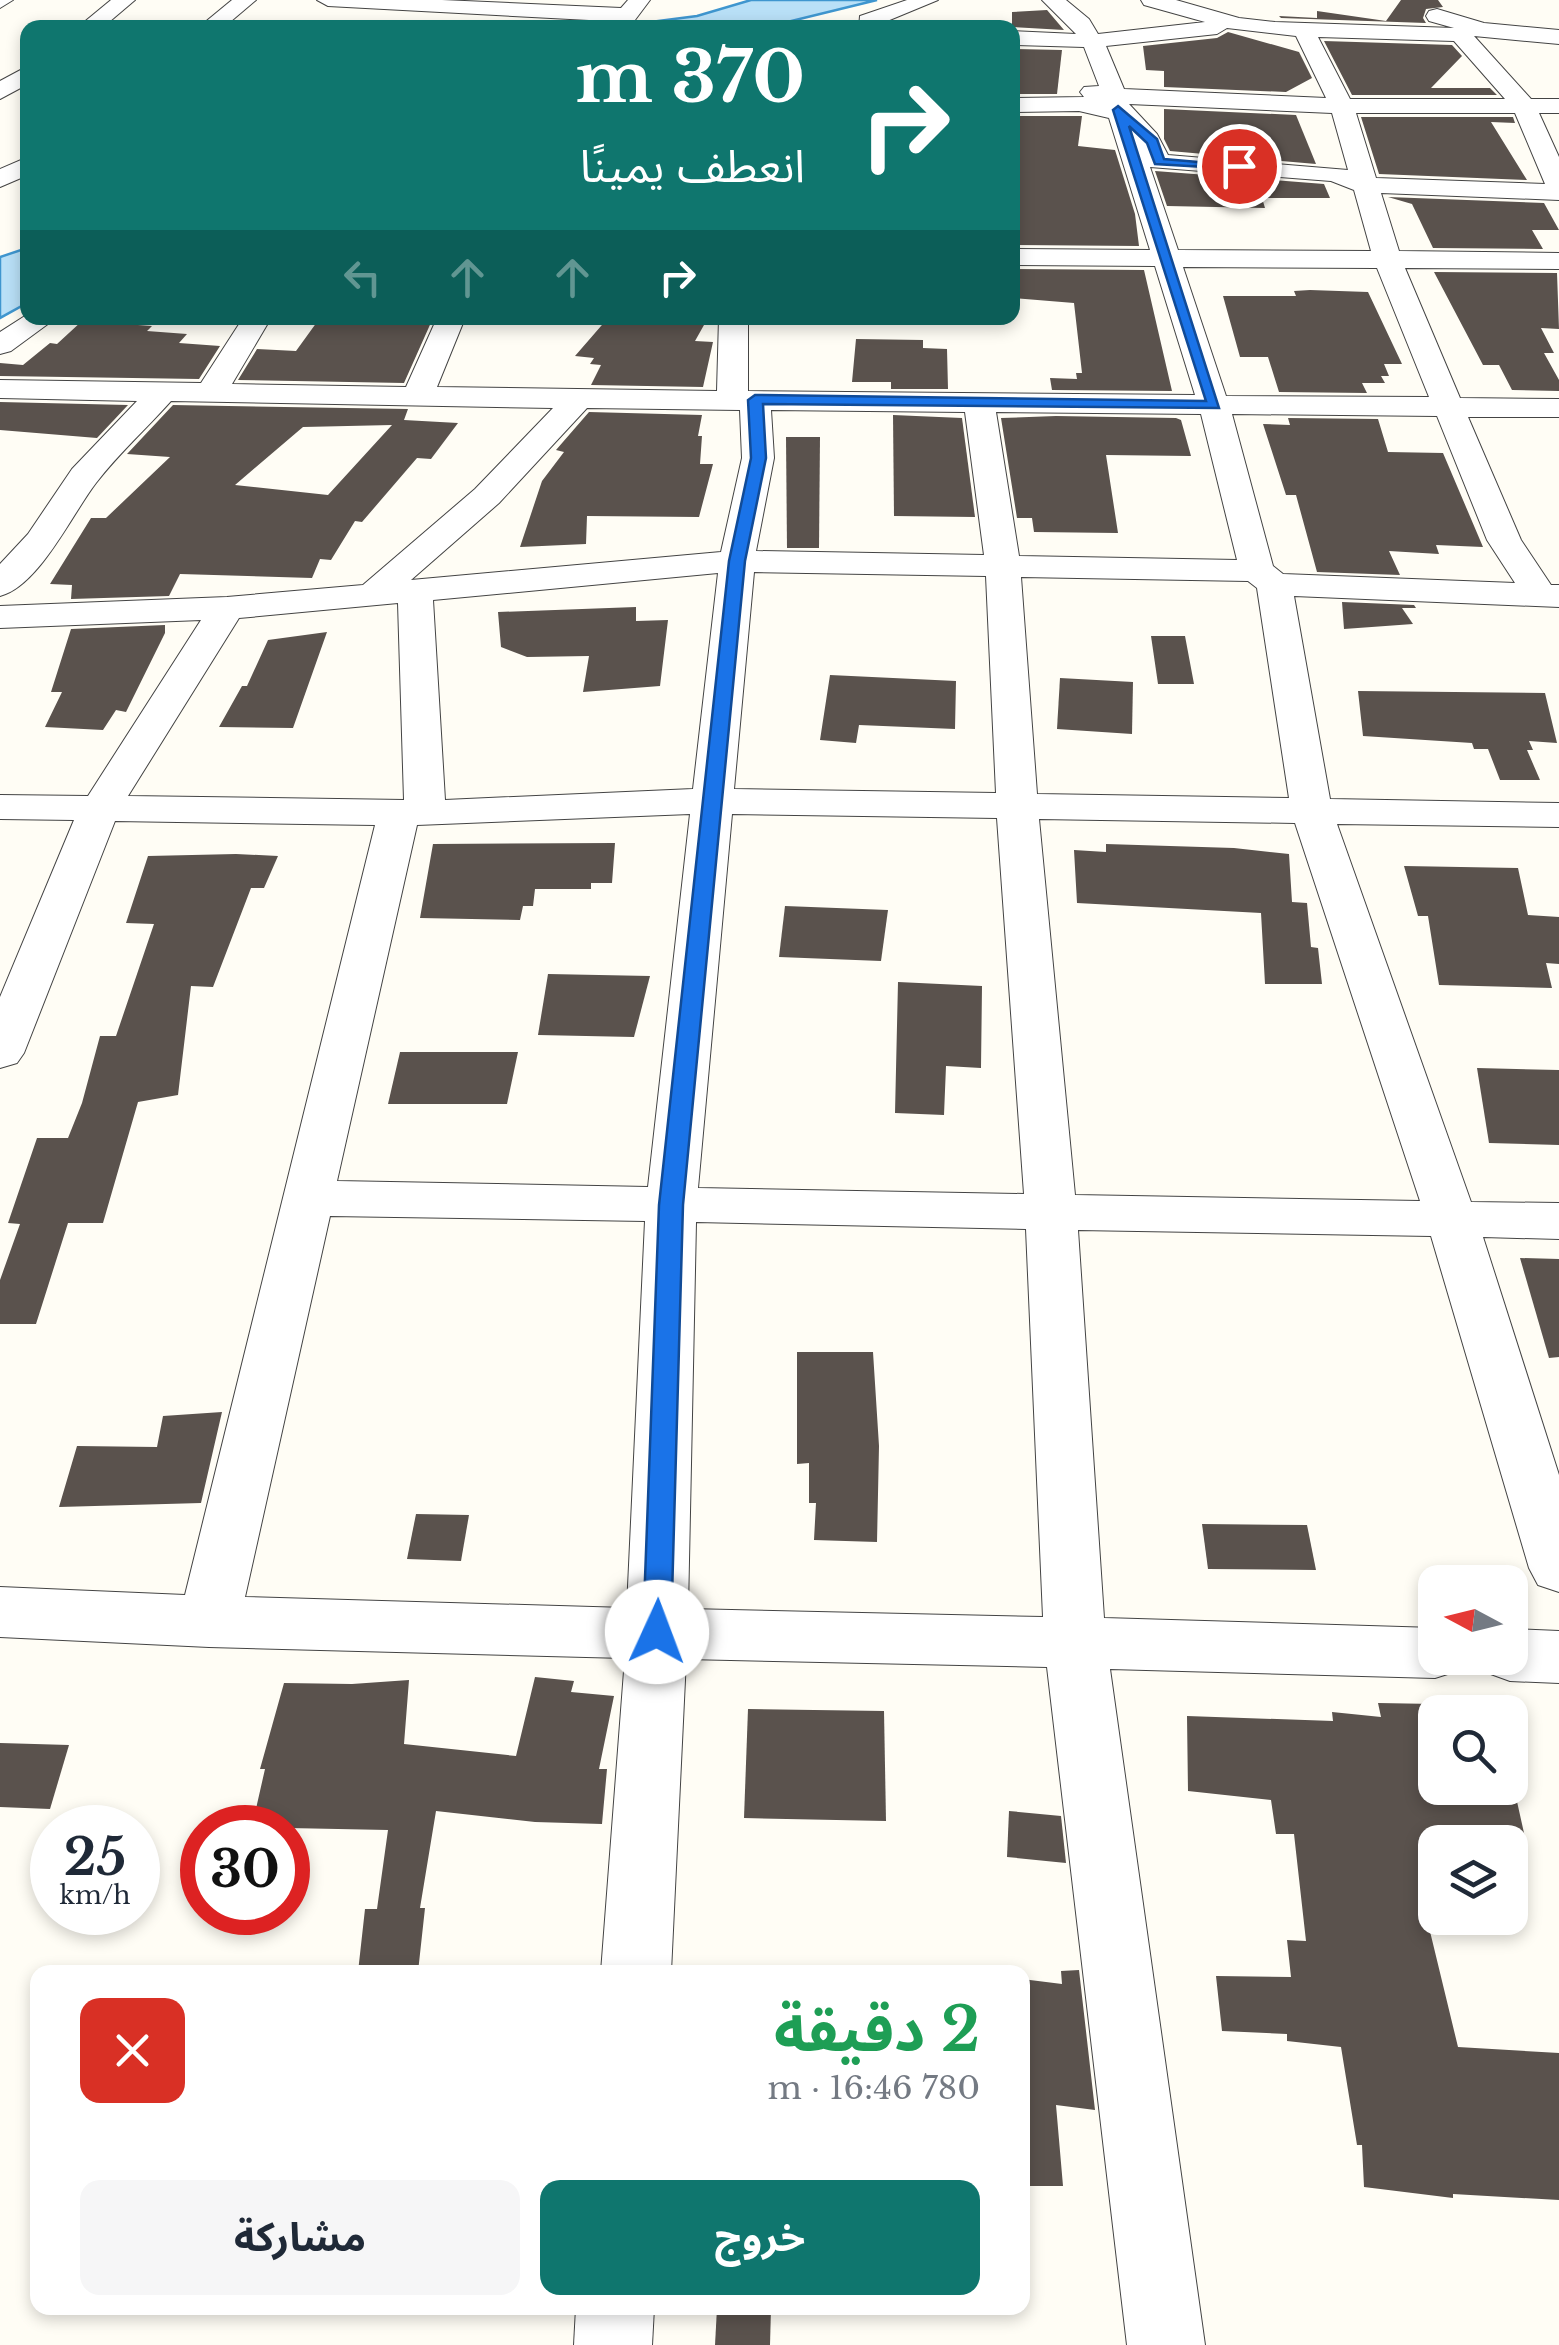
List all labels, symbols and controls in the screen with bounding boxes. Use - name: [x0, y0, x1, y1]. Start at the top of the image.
- text: 370 m: [575, 34, 805, 121]
- icon: right: [840, 60, 970, 190]
- pin: [1197, 124, 1282, 209]
- text: انعطف يمينًا: [580, 138, 805, 194]
- icon: arrive: [1212, 139, 1267, 194]
- icon: left: [335, 250, 390, 305]
- icon: ahead: [440, 250, 495, 305]
- icon: ahead: [545, 250, 600, 305]
- icon: right: [650, 250, 705, 305]
- north arrow: [1418, 1565, 1528, 1675]
- map controls: [1418, 1565, 1528, 1935]
- position arrow: [605, 1580, 709, 1684]
- button: search: [1418, 1695, 1528, 1805]
- speed limit sign: 30: [180, 1805, 310, 1935]
- button: layers: [1418, 1825, 1528, 1935]
- text: 25: [64, 1826, 126, 1889]
- text: km/h: [60, 1880, 130, 1911]
- text: 2 دقيقة: [774, 1993, 980, 2067]
- button: close: [80, 1998, 185, 2103]
- text: 780 m · 16:46: [767, 2068, 980, 2108]
- button: مشاركة: [80, 2180, 520, 2295]
- button: خروج: [540, 2180, 980, 2295]

